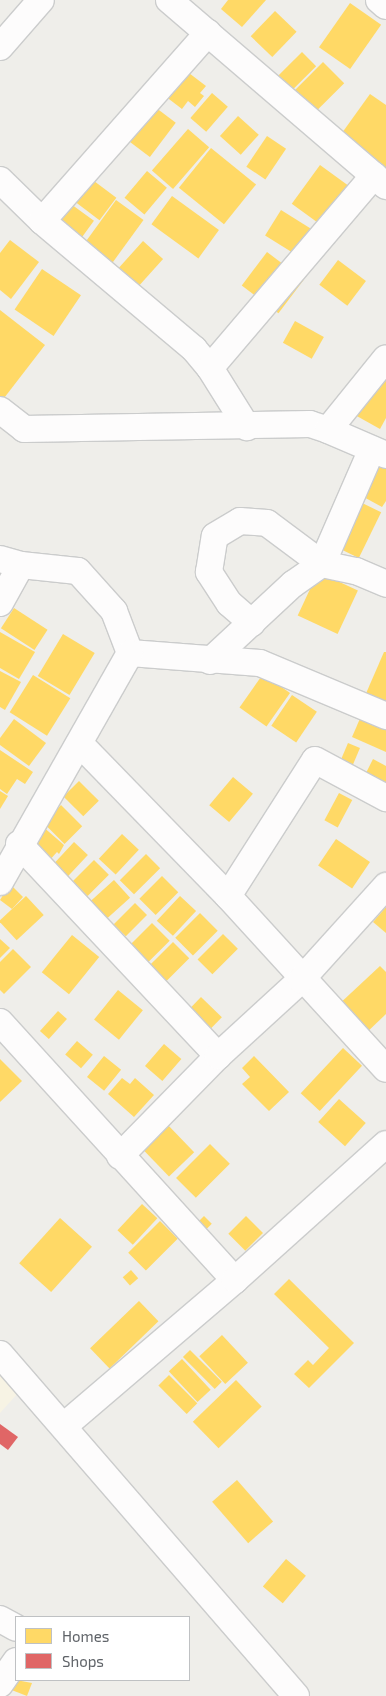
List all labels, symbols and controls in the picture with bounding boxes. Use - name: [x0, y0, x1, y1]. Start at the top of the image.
- legend: [15, 1616, 190, 1681]
- text: Homes: [62, 1627, 109, 1645]
- text: Shops: [62, 1652, 104, 1670]

